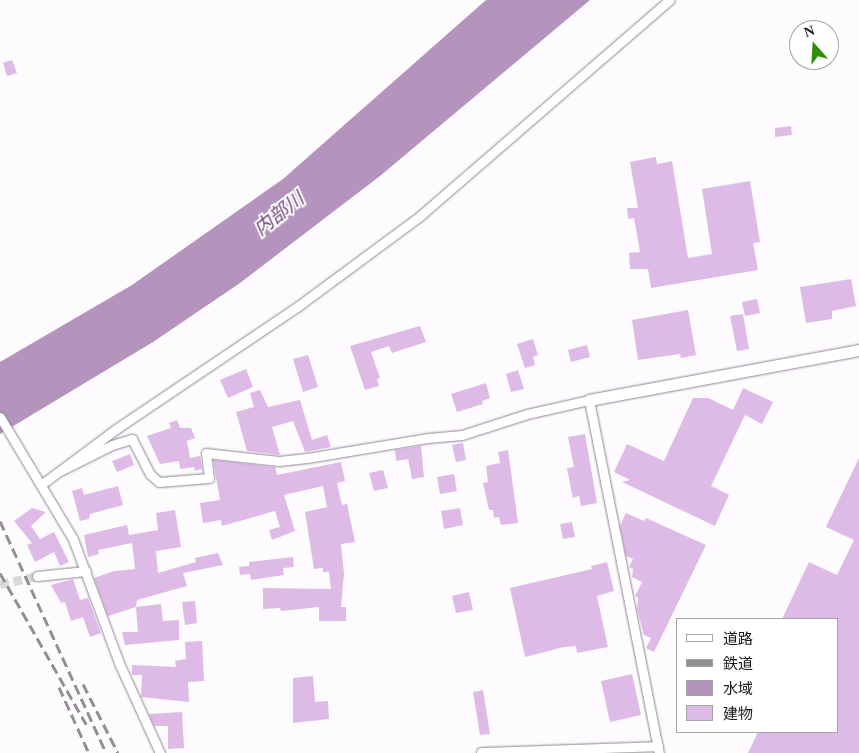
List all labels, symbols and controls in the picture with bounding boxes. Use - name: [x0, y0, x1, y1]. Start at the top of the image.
- north arrow: [789, 20, 839, 70]
- text: N: [802, 23, 817, 40]
- water label: 内部川: [250, 187, 308, 241]
- legend: [676, 618, 839, 733]
- text: 道路: [723, 631, 753, 647]
- text: 鉄道: [723, 656, 753, 672]
- text: 水域: [723, 681, 753, 697]
- text: 建物: [723, 706, 753, 722]

